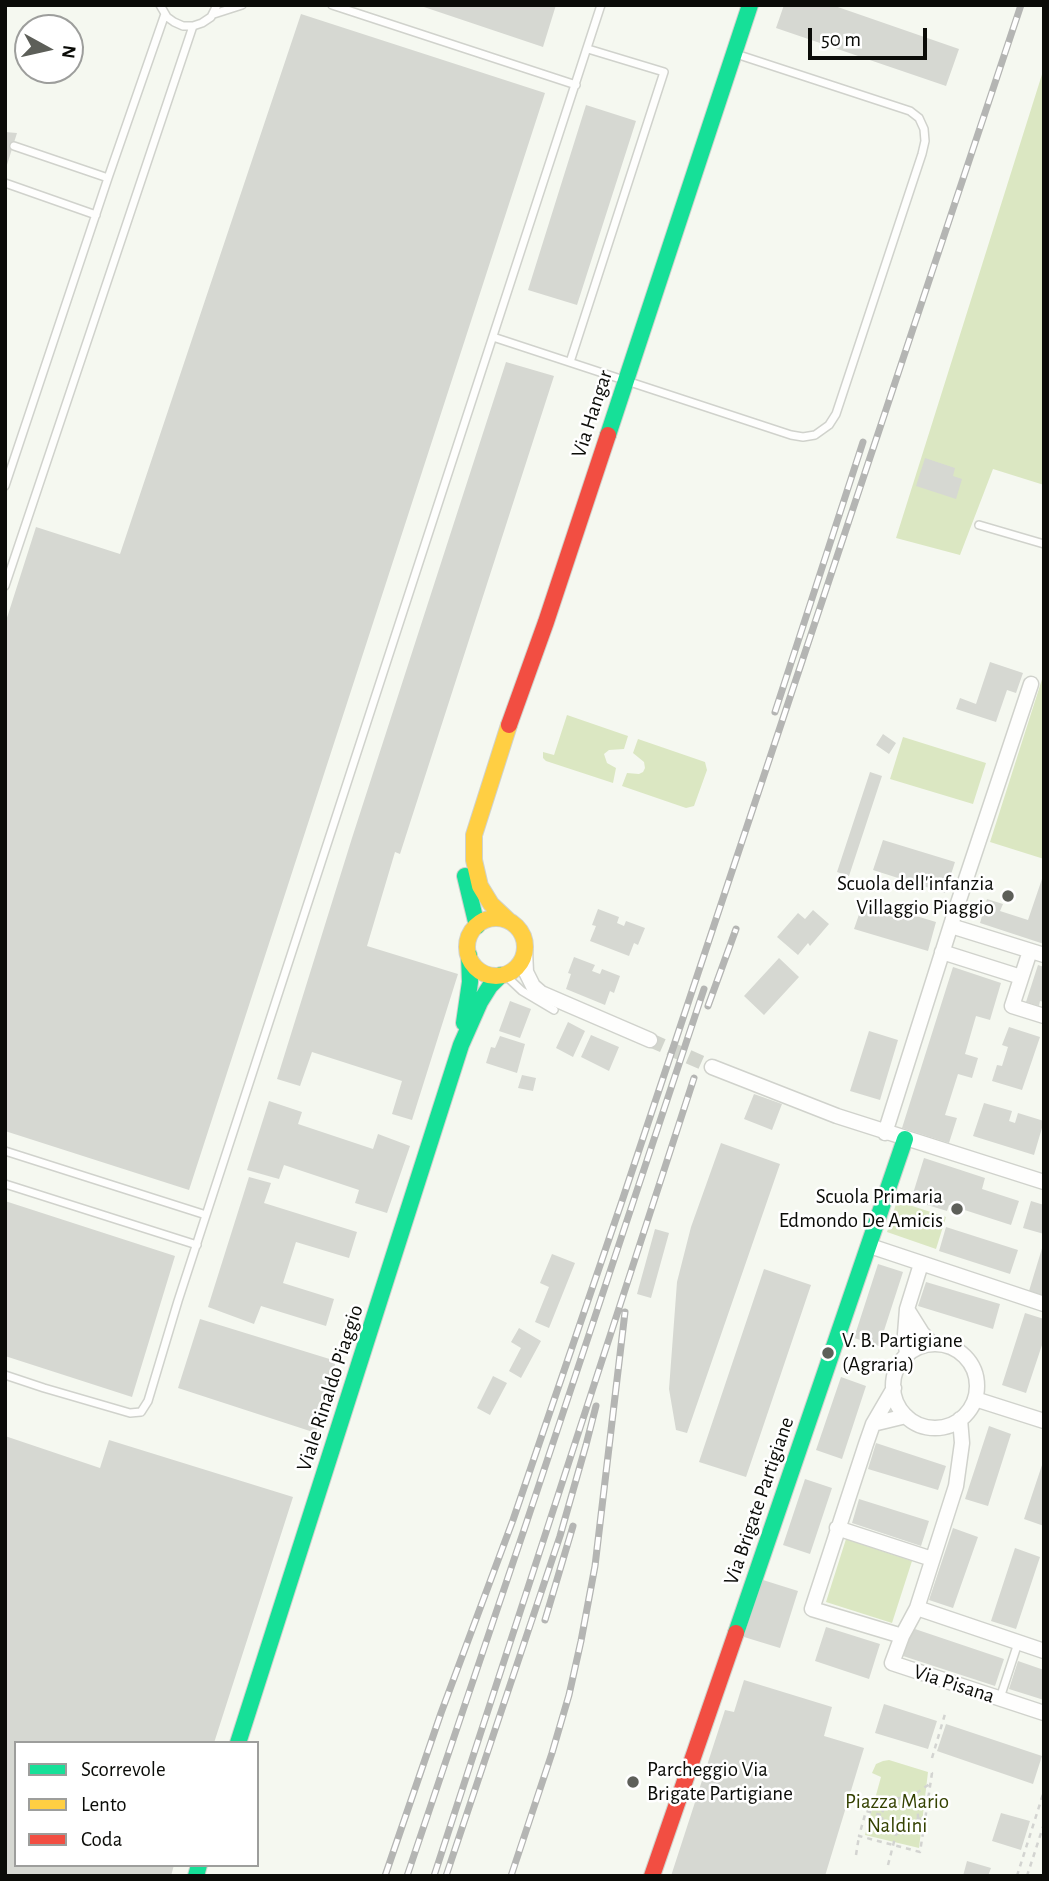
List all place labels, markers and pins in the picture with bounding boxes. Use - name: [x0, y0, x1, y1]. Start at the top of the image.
- place label: Scuola dell'infanzia Villaggio Piaggio: [837, 871, 994, 921]
- marker: Scuola dell'infanzia Villaggio Piaggio: [1000, 888, 1016, 904]
- place label: Scuola Primaria Edmondo De Amicis: [779, 1184, 943, 1234]
- marker: Scuola Primaria Edmondo De Amicis: [949, 1201, 965, 1217]
- place label: V. B. Partigiane (Agraria): [842, 1328, 963, 1378]
- marker: V. B. Partigiane (Agraria): [820, 1345, 836, 1361]
- place label: Parcheggio Via Brigate Partigiane: [647, 1757, 793, 1807]
- marker: Parcheggio Via Brigate Partigiane: [625, 1774, 641, 1790]

